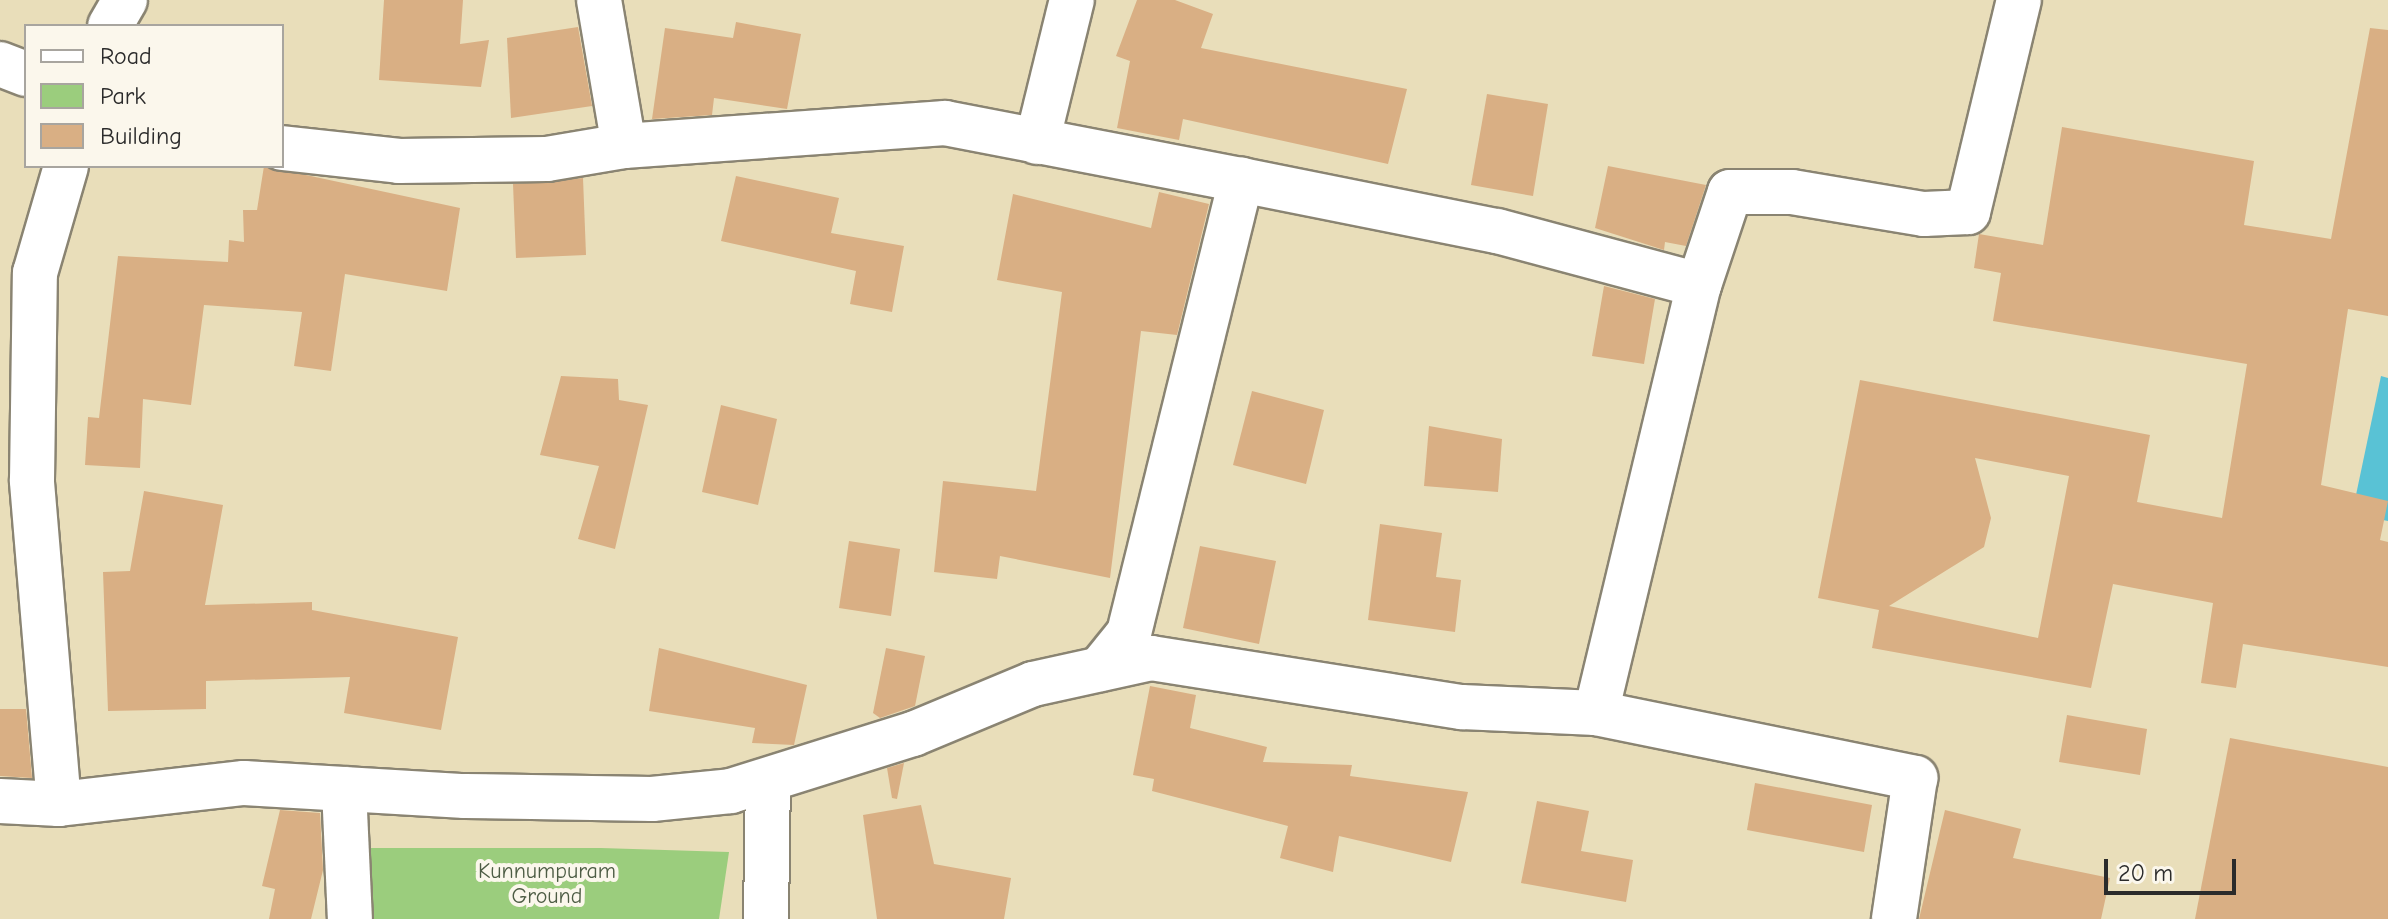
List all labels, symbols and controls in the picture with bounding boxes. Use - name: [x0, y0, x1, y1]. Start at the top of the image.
- legend: [24, 24, 284, 168]
- text: Road: [100, 42, 152, 70]
- text: Park: [100, 82, 146, 110]
- text: Building: [100, 122, 182, 150]
- scale bar: [2108, 843, 2240, 893]
- park label: Kunnumpuram Ground: [478, 858, 616, 910]
- text: 20 m: [2118, 859, 2173, 887]

